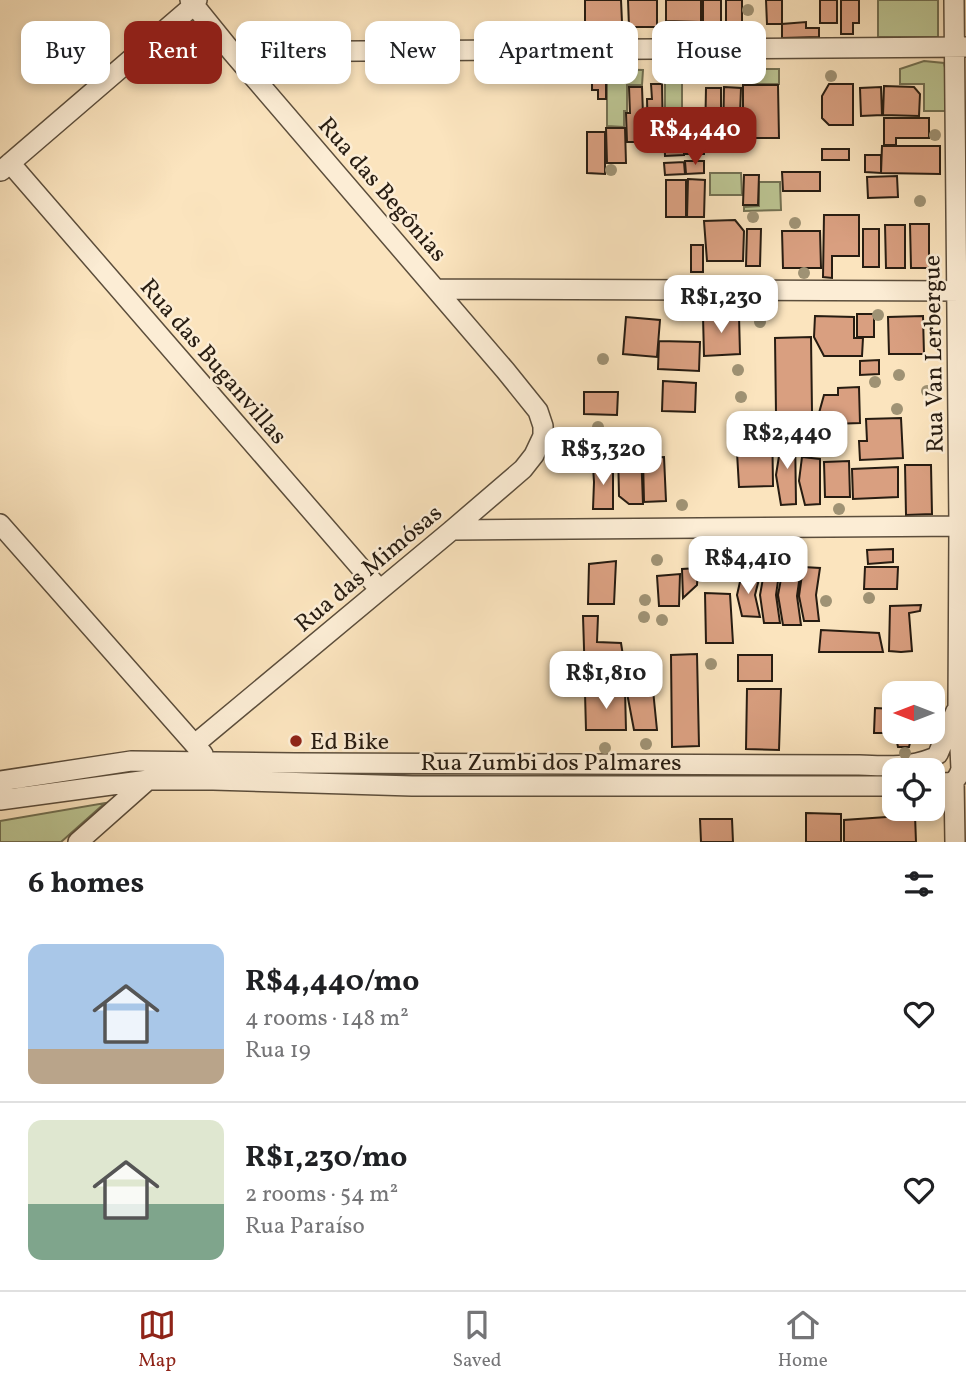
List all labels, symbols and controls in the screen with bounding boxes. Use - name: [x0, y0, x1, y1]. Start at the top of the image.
- chip: Buy: [21, 21, 110, 84]
- chip: Rent: [124, 21, 222, 84]
- chip: Filters: [236, 21, 351, 84]
- chip: New: [365, 21, 460, 84]
- chip: Apartment: [474, 21, 638, 84]
- chip: House: [652, 21, 766, 84]
- pin: R$4,440: [630, 108, 760, 167]
- street label: Rua das Begônias: [309, 110, 454, 270]
- text: R$4,440: [649, 114, 741, 146]
- street label: Rua Van Lerbergue: [916, 255, 954, 453]
- street label: Rua das Buganvillas: [131, 272, 294, 453]
- pin: R$1,230: [656, 276, 786, 335]
- text: R$1,230: [680, 282, 762, 314]
- pin: R$2,440: [722, 412, 852, 471]
- text: R$2,440: [742, 418, 832, 450]
- pin: R$3,320: [538, 428, 668, 487]
- text: R$3,320: [561, 434, 645, 466]
- street label: Rua das Mimósas: [288, 498, 450, 641]
- pin: R$4,410: [683, 536, 813, 596]
- text: R$4,410: [705, 543, 791, 575]
- pin: R$1,810: [541, 652, 671, 711]
- text: R$1,810: [566, 658, 646, 690]
- north arrow: [882, 681, 945, 744]
- map controls: [882, 681, 945, 821]
- place label: Ed Bike: [310, 726, 389, 760]
- marker: Ed Bike: [288, 733, 304, 749]
- street label: Rua Zumbi dos Palmares: [420, 747, 682, 781]
- button: locate: [882, 758, 945, 821]
- text: 6 homes: [28, 863, 144, 905]
- icon: filters: [900, 865, 938, 903]
- text: R$4,440/mo: [245, 961, 419, 1003]
- icon: home: [84, 972, 168, 1056]
- icon: heart: [900, 995, 938, 1033]
- text: 4 rooms · 148 m²: [245, 1003, 409, 1035]
- text: Rua 19: [245, 1035, 311, 1067]
- text: R$1,230/mo: [245, 1137, 407, 1179]
- icon: home: [84, 1148, 168, 1232]
- icon: heart: [900, 1171, 938, 1209]
- text: 2 rooms · 54 m²: [245, 1179, 398, 1211]
- text: Rua Paraíso: [245, 1211, 365, 1243]
- tab: Map: [138, 1306, 176, 1374]
- tab: Saved: [452, 1306, 501, 1374]
- tab: Home: [778, 1306, 828, 1374]

